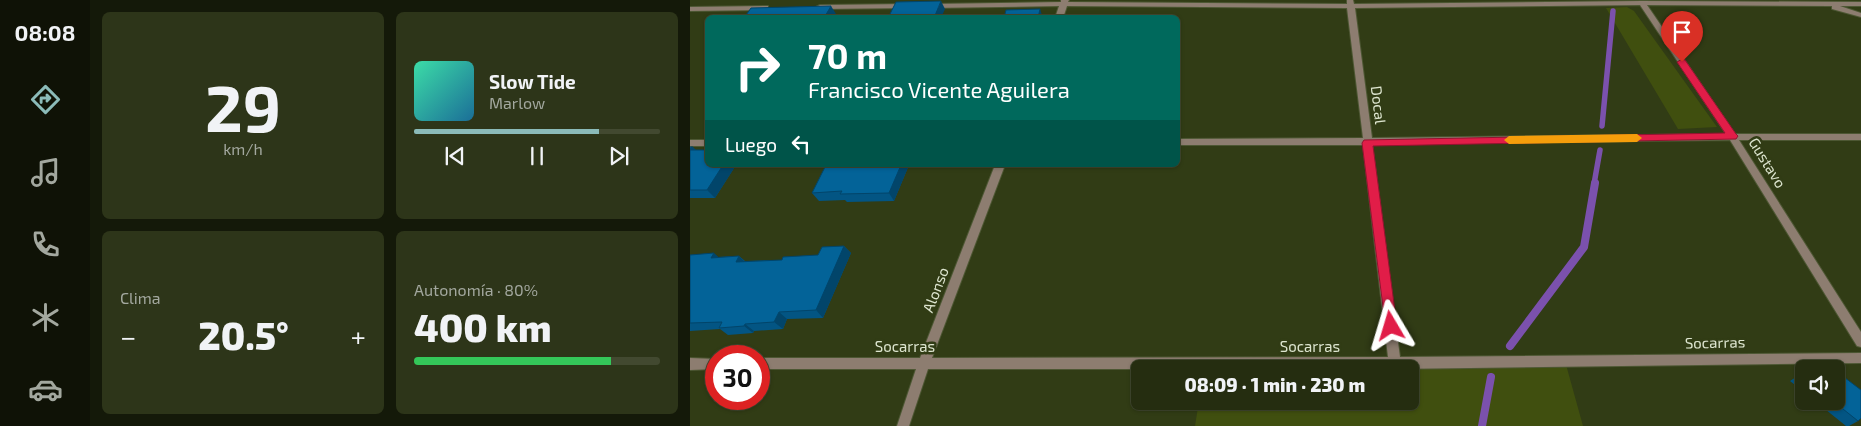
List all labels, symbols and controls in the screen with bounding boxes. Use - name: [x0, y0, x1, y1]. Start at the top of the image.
- pin: [1661, 11, 1703, 62]
- icon: arrive: [1668, 18, 1696, 46]
- text: 08:08: [15, 19, 75, 45]
- text: 70 m: [808, 34, 887, 76]
- icon: right: [725, 35, 790, 100]
- text: 29: [205, 67, 281, 145]
- text: Slow Tide: [489, 70, 576, 93]
- text: Francisco Vicente Aguilera: [808, 76, 1070, 102]
- icon: directions: [28, 82, 63, 117]
- street label: Docal: [1368, 85, 1390, 126]
- text: Marlow: [489, 93, 545, 112]
- icon: left: [787, 130, 815, 158]
- text: Luego: [725, 133, 777, 156]
- street label: Gustavo: [1745, 134, 1790, 191]
- text: km/h: [223, 139, 263, 158]
- icon: previous: [441, 142, 469, 170]
- icon: pause: [523, 142, 551, 170]
- icon: next: [605, 142, 633, 170]
- icon: music: [28, 155, 63, 190]
- icon: phone: [28, 227, 63, 262]
- street label: Alonso: [918, 264, 952, 315]
- text: Autonomía · 80%: [414, 280, 538, 299]
- text: Clima: [120, 288, 161, 307]
- position arrow: [1364, 299, 1416, 351]
- icon: climate: [28, 300, 63, 335]
- text: 400 km: [414, 304, 552, 350]
- text: 20.5°: [198, 312, 289, 358]
- text: −: [120, 319, 136, 353]
- text: +: [351, 319, 366, 353]
- street label: Socarras: [1685, 332, 1745, 352]
- street label: Socarras: [875, 337, 935, 355]
- street label: Socarras: [1280, 337, 1340, 355]
- speed limit sign: 30: [705, 345, 770, 410]
- map controls: [1795, 360, 1845, 410]
- button: sound: [1795, 360, 1845, 410]
- icon: car: [28, 372, 63, 407]
- text: 08:09 · 1 min · 230 m: [1185, 373, 1365, 396]

